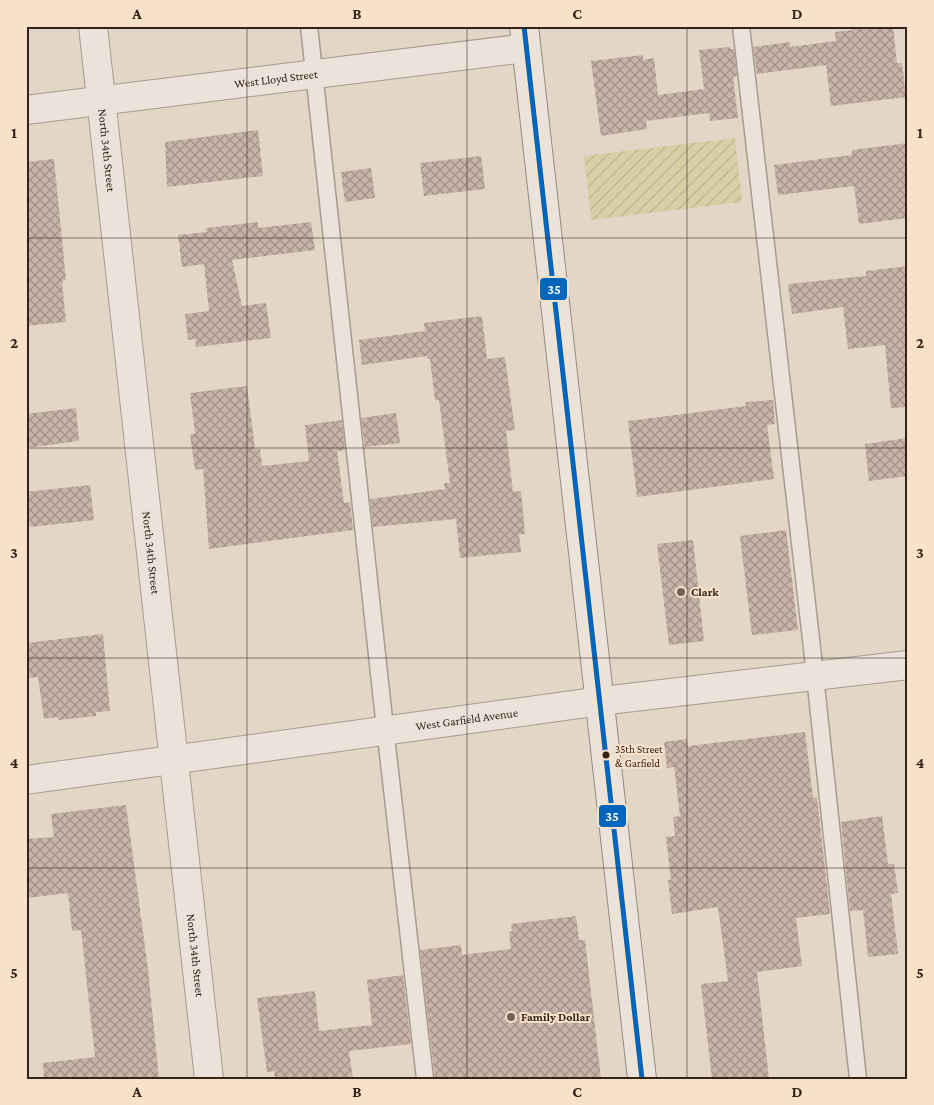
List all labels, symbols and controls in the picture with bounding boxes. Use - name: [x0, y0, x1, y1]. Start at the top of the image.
- text: A: [131, 5, 142, 22]
- text: B: [352, 5, 362, 22]
- text: C: [572, 5, 582, 22]
- text: D: [791, 5, 803, 22]
- street label: West Lloyd Street: [234, 67, 320, 91]
- street label: North 34th Street: [95, 108, 118, 193]
- text: 1: [11, 124, 17, 141]
- text: 1: [917, 124, 923, 141]
- line badge: 35: [539, 277, 568, 301]
- text: 35: [547, 281, 561, 297]
- text: 2: [10, 334, 18, 351]
- text: 2: [916, 334, 924, 351]
- street label: North 34th Street: [140, 511, 163, 596]
- text: 3: [10, 544, 18, 561]
- text: 3: [916, 544, 924, 561]
- place label: Clark: [691, 585, 719, 599]
- marker: Clark: [675, 586, 687, 598]
- street label: West Garfield Avenue: [415, 705, 519, 733]
- place label: 35th Street & Garfield: [615, 743, 663, 769]
- marker: 35th Street & Garfield: [601, 750, 611, 760]
- text: 4: [10, 754, 19, 771]
- text: 4: [916, 754, 925, 771]
- line badge: 35: [598, 804, 627, 828]
- text: 35: [605, 808, 619, 824]
- street label: North 34th Street: [184, 913, 207, 999]
- text: 5: [10, 964, 18, 981]
- text: 5: [916, 964, 924, 981]
- place label: Family Dollar: [521, 1010, 590, 1024]
- marker: Family Dollar: [505, 1011, 517, 1023]
- text: A: [131, 1083, 142, 1100]
- text: B: [352, 1083, 362, 1100]
- text: C: [572, 1083, 582, 1100]
- text: D: [791, 1083, 803, 1100]

